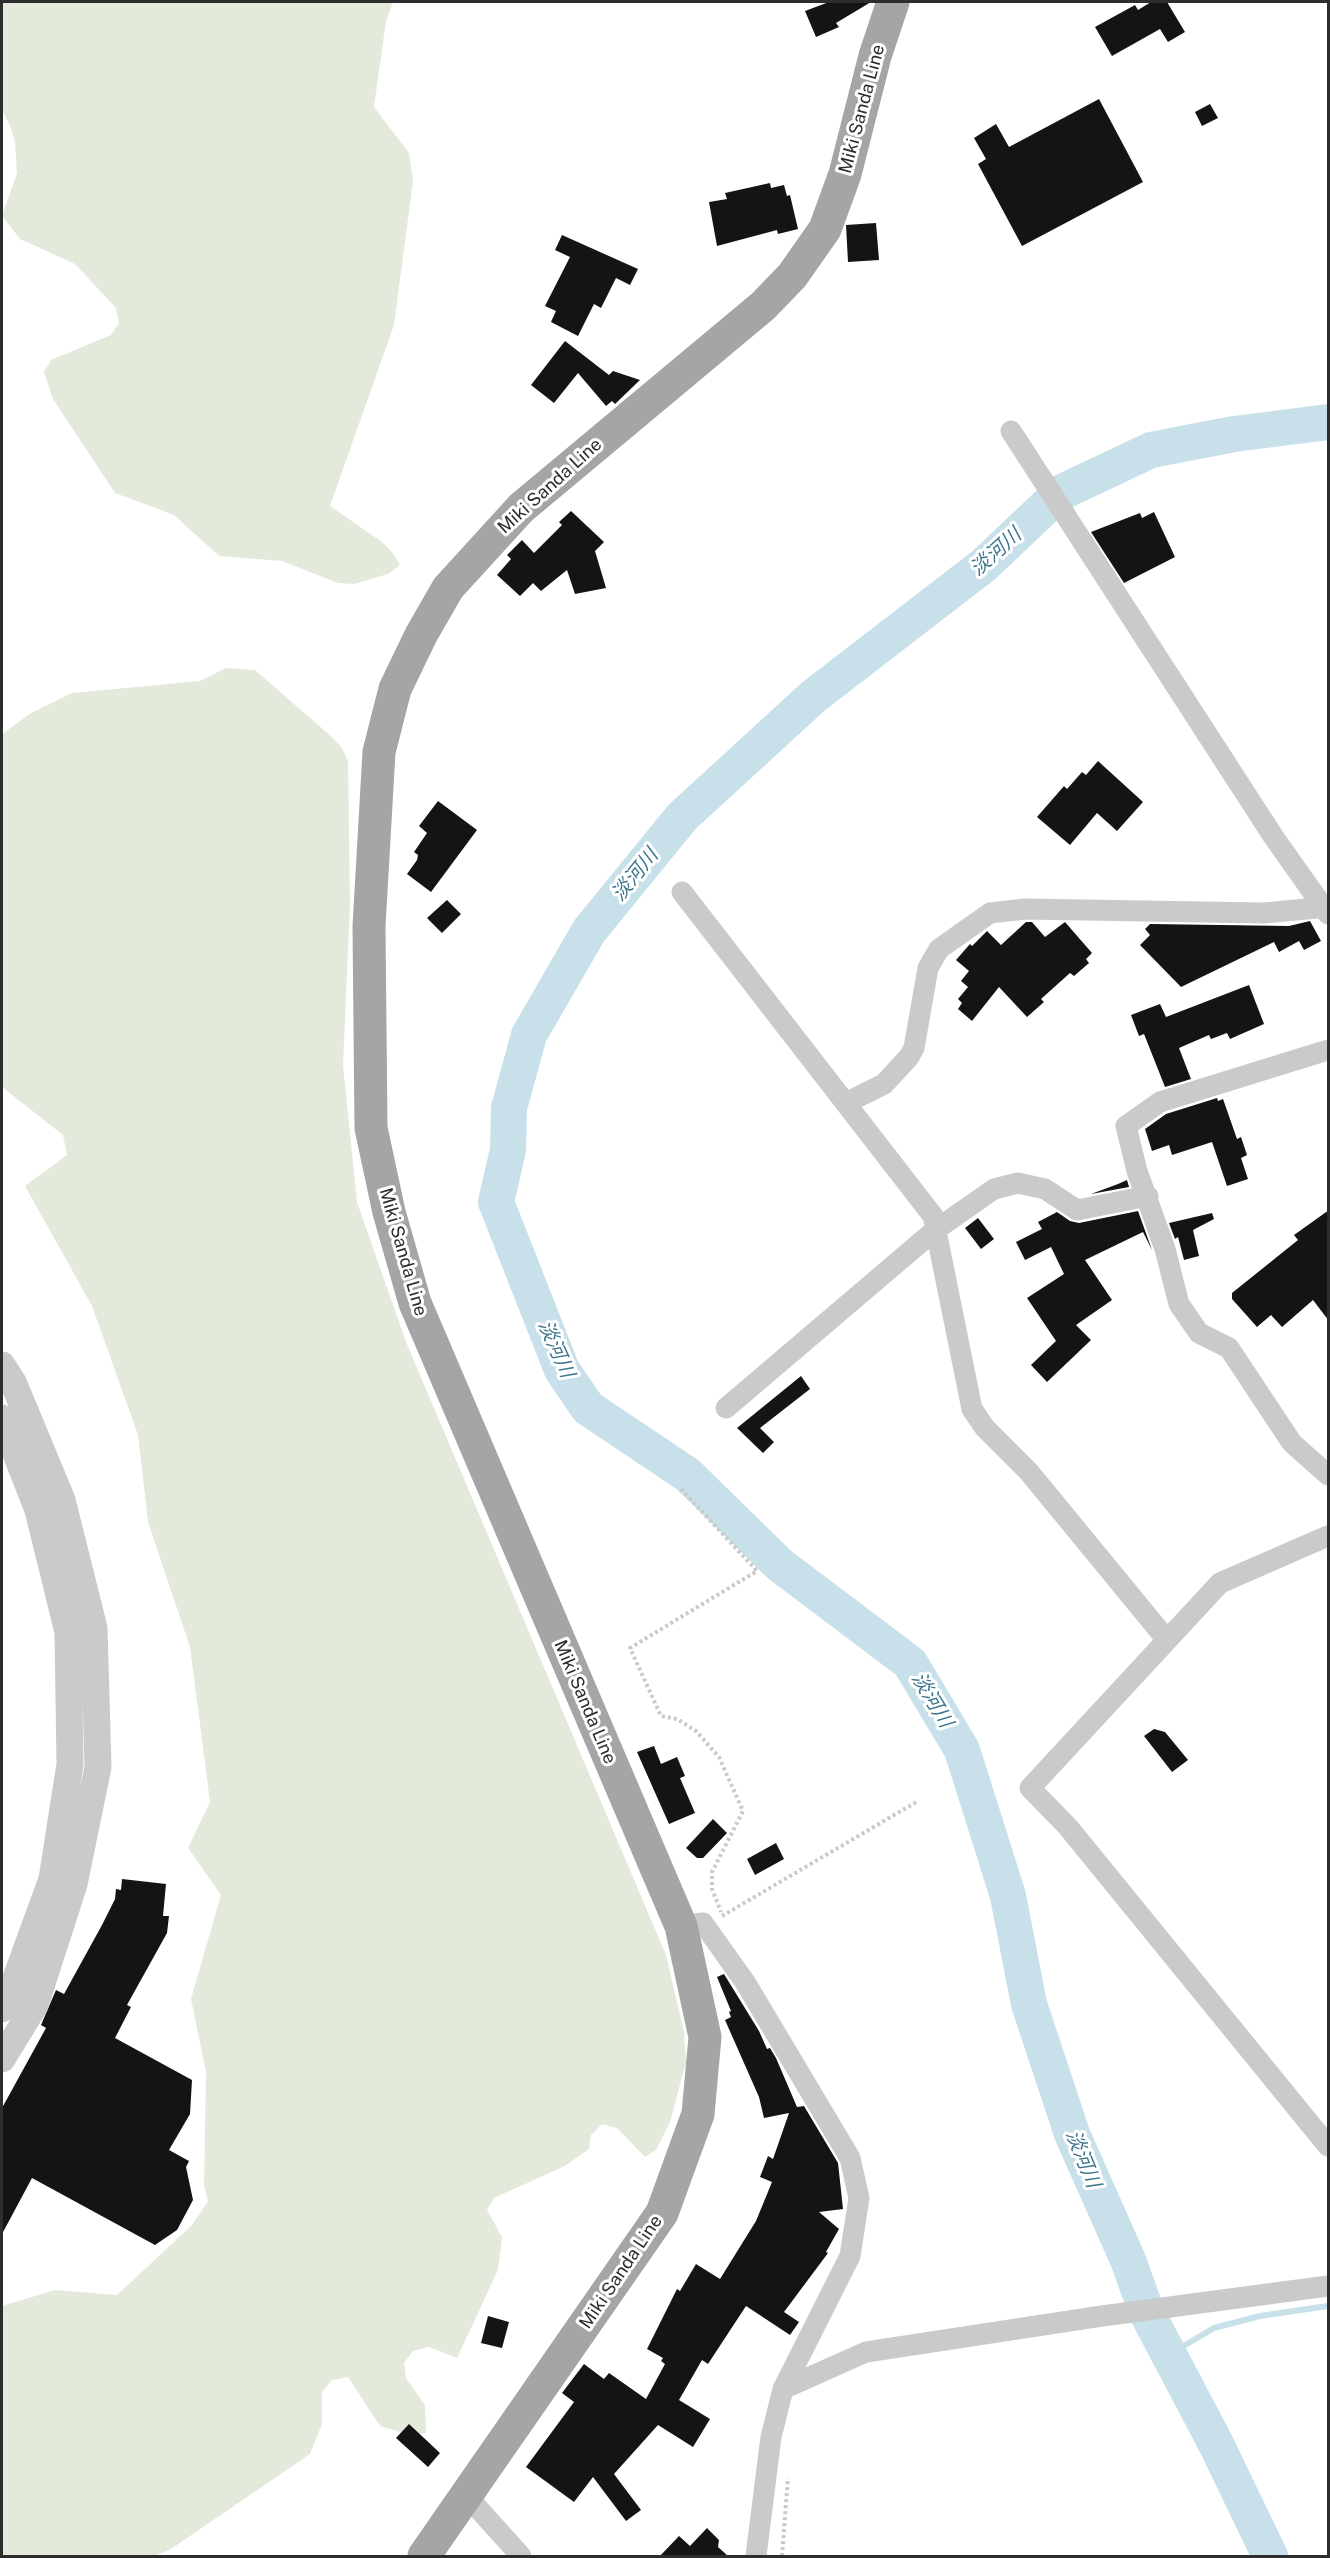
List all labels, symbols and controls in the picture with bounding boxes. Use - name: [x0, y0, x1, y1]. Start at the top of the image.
- street label: Miki Sanda Line: [834, 42, 890, 176]
- street label: Miki Sanda Line: [494, 434, 606, 538]
- water label: 淡河川: [966, 523, 1026, 581]
- water label: 淡河川: [607, 844, 663, 906]
- street label: Miki Sanda Line: [374, 1185, 432, 1319]
- water label: 淡河川: [533, 1317, 579, 1381]
- street label: Miki Sanda Line: [549, 1637, 621, 1767]
- water label: 淡河川: [906, 1668, 958, 1732]
- water label: 淡河川: [1061, 2127, 1105, 2191]
- street label: Miki Sanda Line: [575, 2211, 667, 2333]

